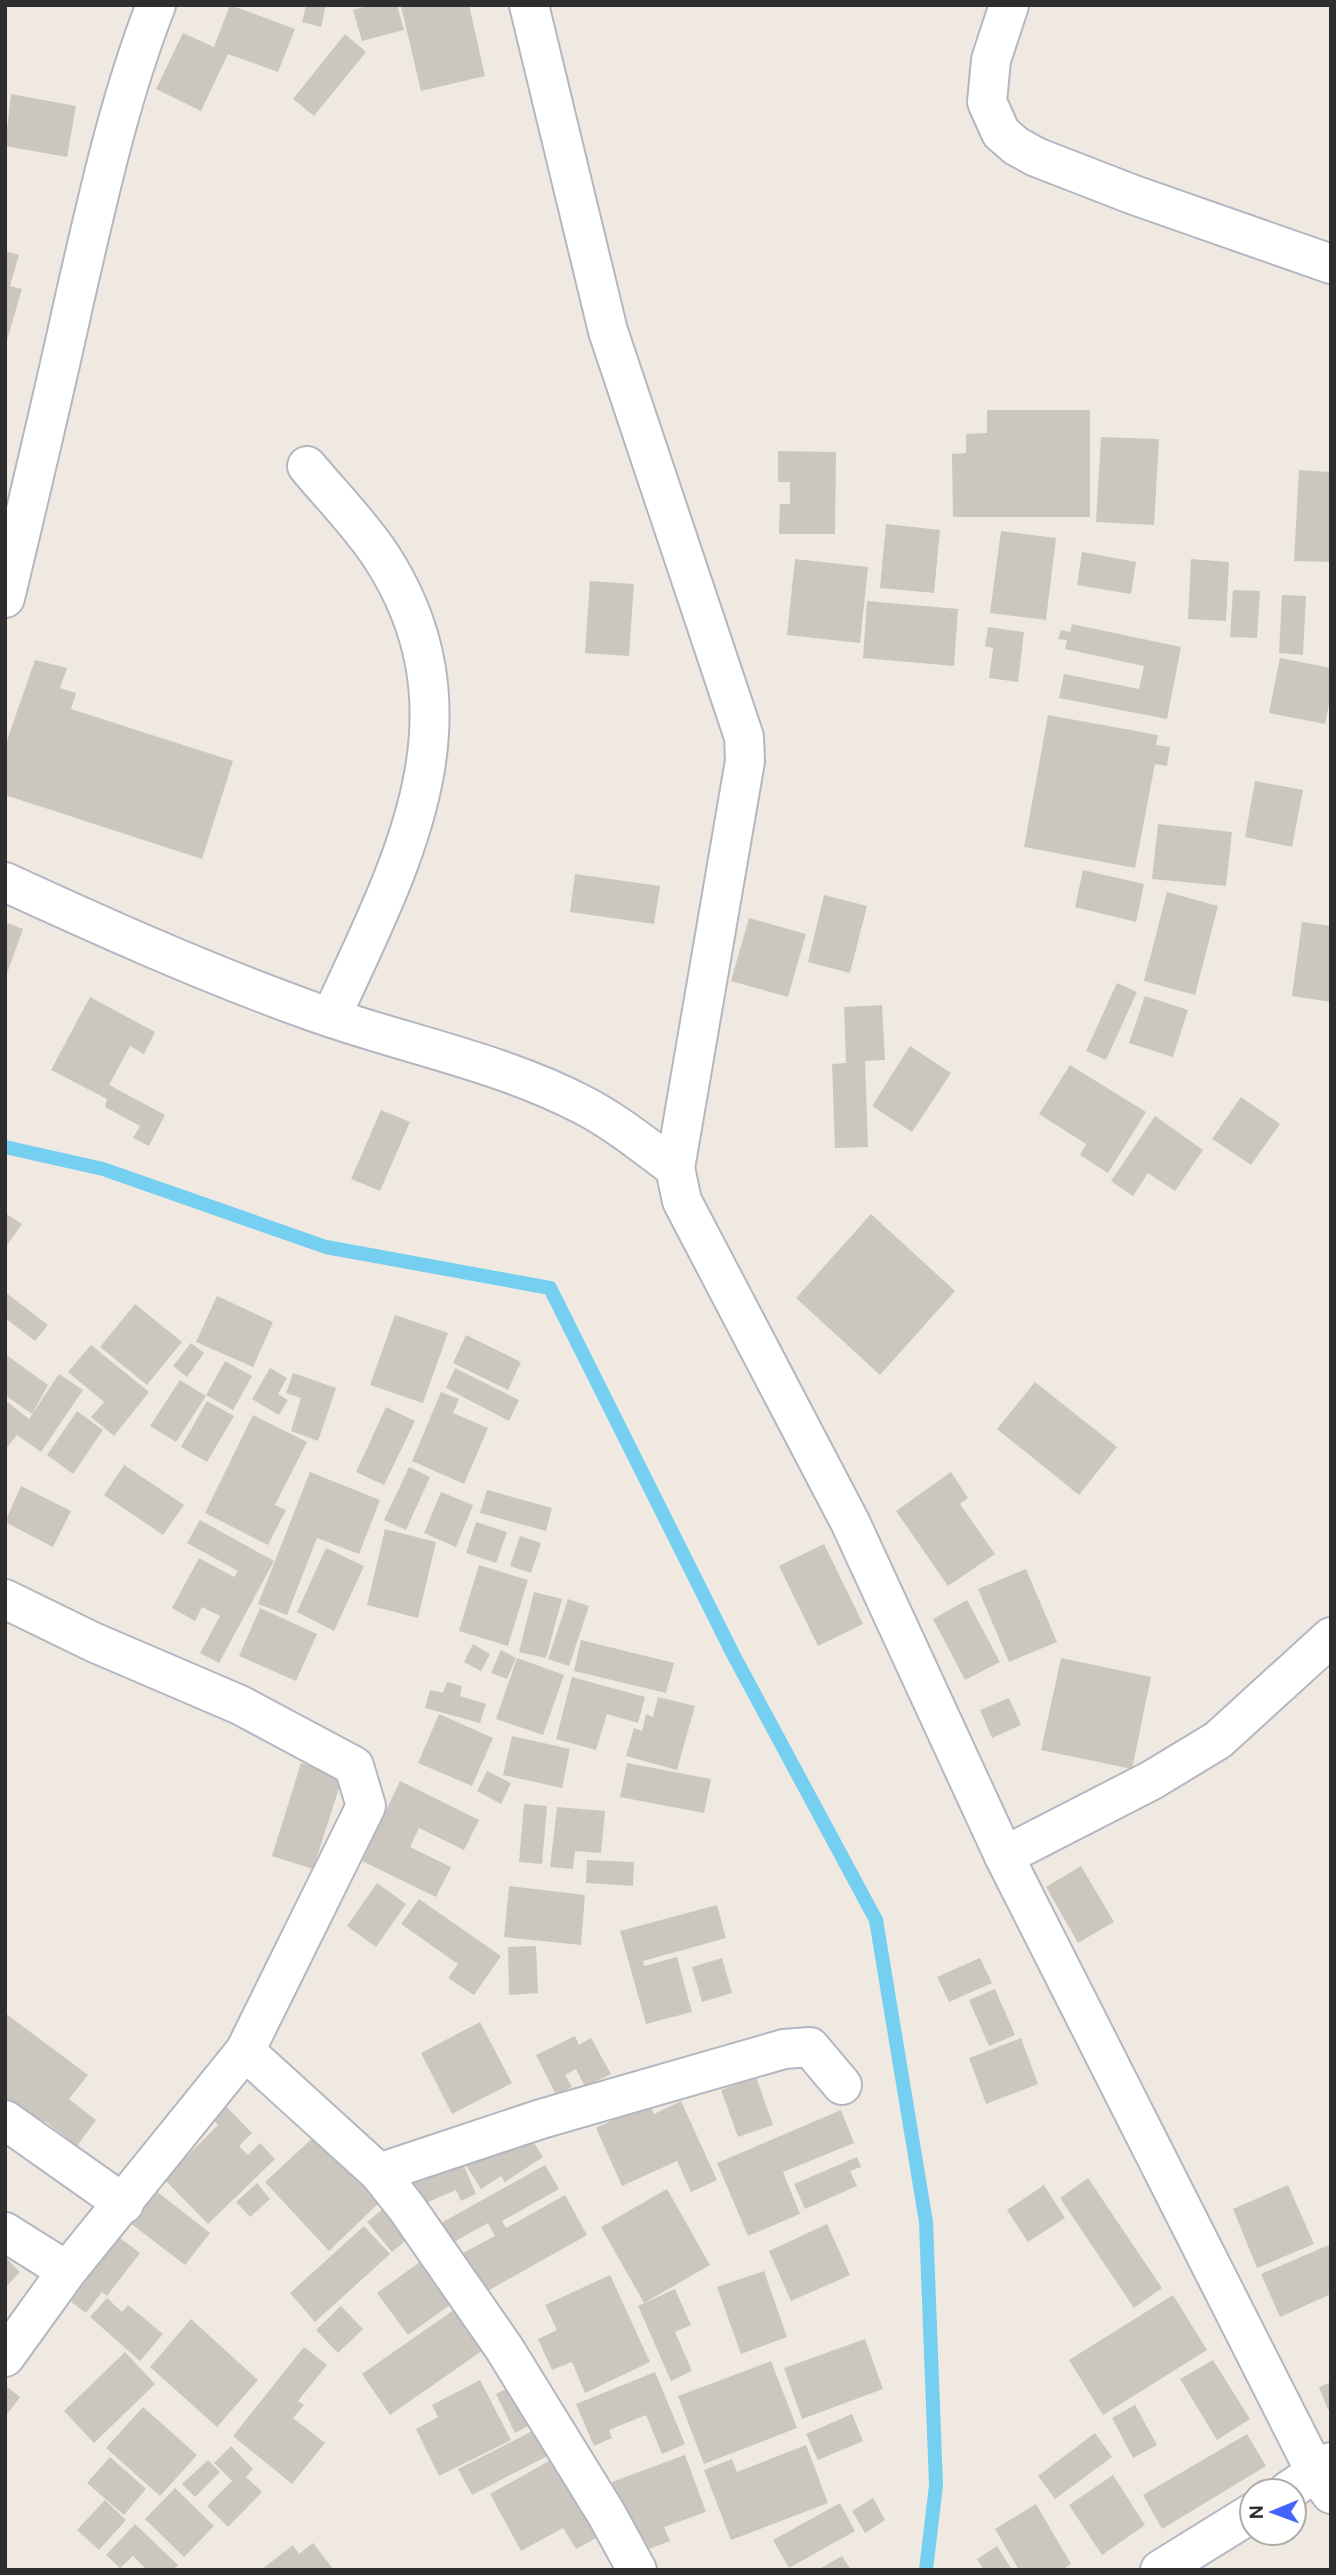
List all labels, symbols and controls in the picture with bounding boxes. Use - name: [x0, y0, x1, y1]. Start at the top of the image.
- north arrow: [1238, 2477, 1308, 2547]
- text: N: [1244, 2505, 1269, 2519]

